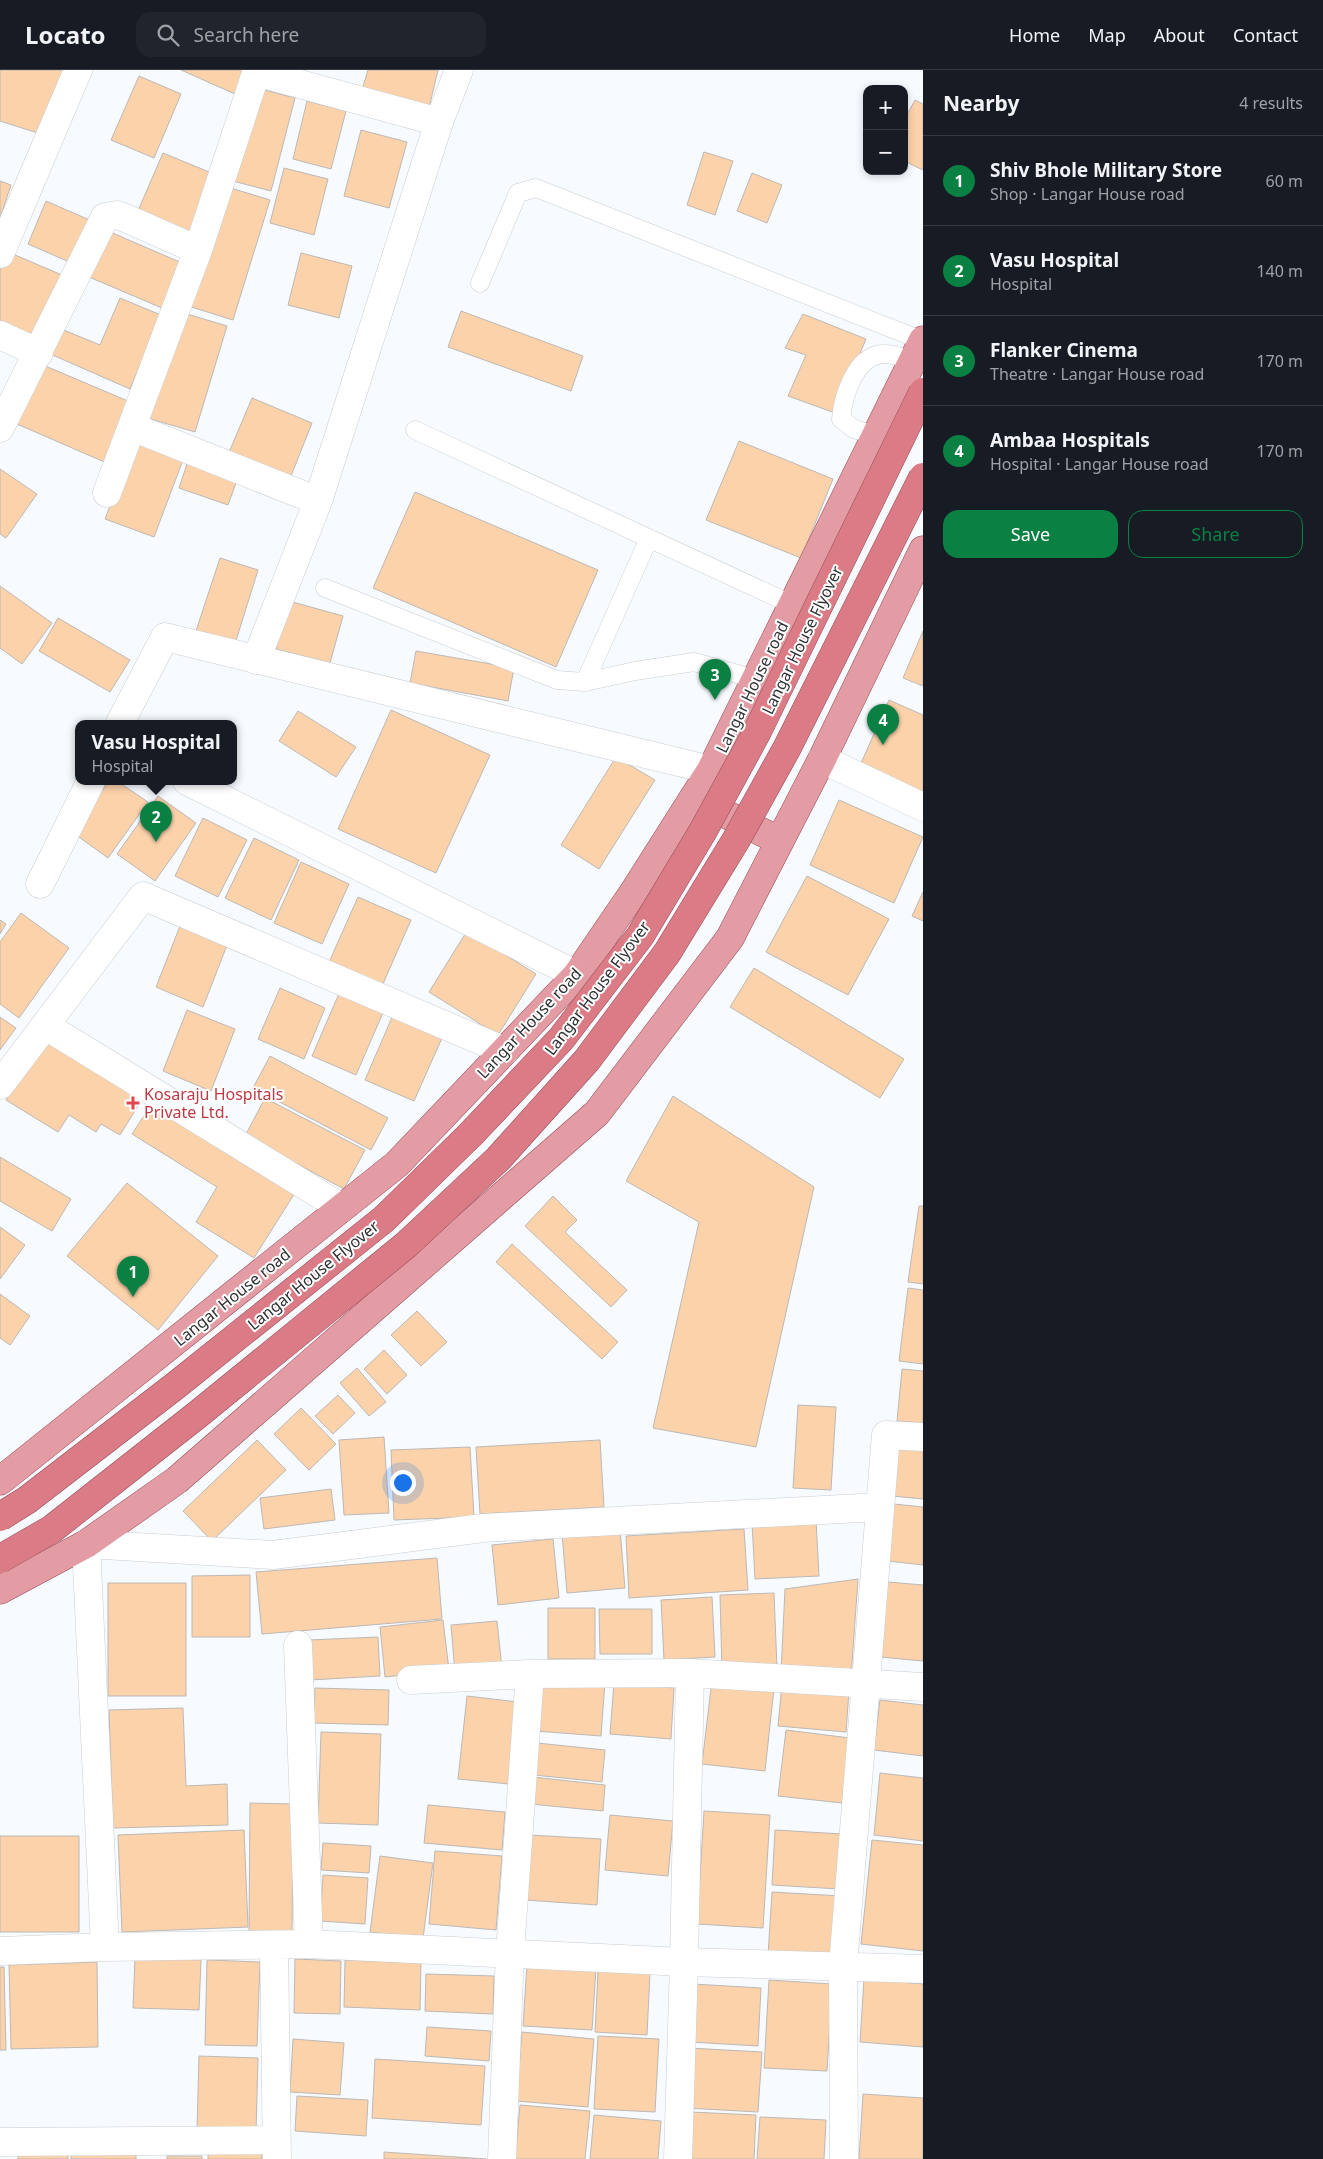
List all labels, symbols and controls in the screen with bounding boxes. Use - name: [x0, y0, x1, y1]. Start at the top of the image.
- search box: [136, 12, 486, 57]
- text: Locato: [25, 18, 106, 51]
- icon: search: [154, 21, 182, 49]
- text: Search here: [194, 22, 299, 48]
- text: Home: [1009, 23, 1060, 47]
- text: Map: [1088, 23, 1126, 47]
- text: About: [1154, 23, 1205, 47]
- text: Contact: [1233, 23, 1298, 47]
- map controls: [863, 85, 908, 175]
- button: +: [863, 85, 908, 130]
- text: Nearby: [943, 89, 1019, 117]
- text: 4 results: [1239, 92, 1303, 114]
- button: −: [863, 130, 908, 175]
- text: Shiv Bhole Military Store: [990, 157, 1222, 183]
- text: 1: [954, 170, 964, 192]
- text: 60 m: [1266, 170, 1303, 192]
- text: Shop · Langar House road: [990, 183, 1185, 205]
- text: Vasu Hospital: [990, 247, 1119, 273]
- text: 2: [954, 260, 964, 282]
- text: 140 m: [1256, 260, 1303, 282]
- text: Hospital: [990, 273, 1052, 295]
- text: Flanker Cinema: [990, 337, 1138, 363]
- text: 3: [954, 350, 964, 372]
- text: 170 m: [1256, 350, 1303, 372]
- text: Theatre · Langar House road: [990, 363, 1204, 385]
- text: Ambaa Hospitals: [990, 427, 1150, 453]
- text: 4: [954, 440, 964, 462]
- text: 170 m: [1256, 440, 1303, 462]
- text: Hospital · Langar House road: [990, 453, 1209, 475]
- button: Save: [943, 510, 1118, 558]
- button: Share: [1128, 510, 1303, 558]
- street label: Langar House Flyover: [756, 562, 848, 718]
- street label: Langar House road: [711, 618, 793, 756]
- pin: 3: [699, 659, 731, 700]
- pin: 4: [867, 704, 899, 745]
- popup: [75, 720, 237, 785]
- text: Vasu Hospital: [91, 729, 221, 755]
- text: Hospital: [91, 755, 154, 777]
- pin: 2: [140, 801, 172, 842]
- street label: Langar House Flyover: [539, 916, 655, 1060]
- street label: Langar House road: [472, 963, 586, 1083]
- place label: Kosaraju Hospitals Private Ltd.: [144, 1083, 283, 1123]
- marker: Kosaraju Hospitals Private Ltd.: [126, 1096, 140, 1110]
- street label: Langar House Flyover: [243, 1215, 383, 1335]
- street label: Langar House road: [169, 1243, 295, 1351]
- pin: 1: [117, 1256, 149, 1297]
- your location: [390, 1470, 416, 1496]

